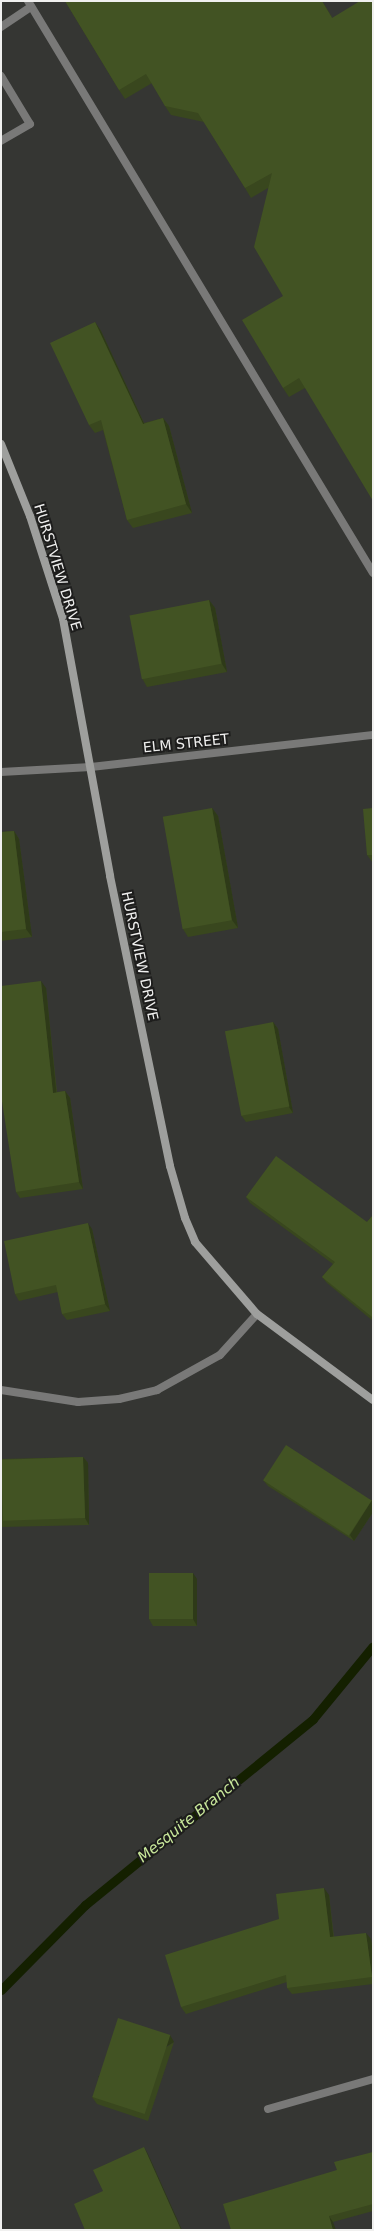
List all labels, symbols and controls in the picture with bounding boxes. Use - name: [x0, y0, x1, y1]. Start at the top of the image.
- street label: HURSTVIEW DRIVE: [31, 502, 85, 632]
- street label: ELM STREET: [142, 730, 230, 756]
- street label: HURSTVIEW DRIVE: [118, 890, 162, 1022]
- water label: Mesquite Branch: [134, 1773, 244, 1867]

